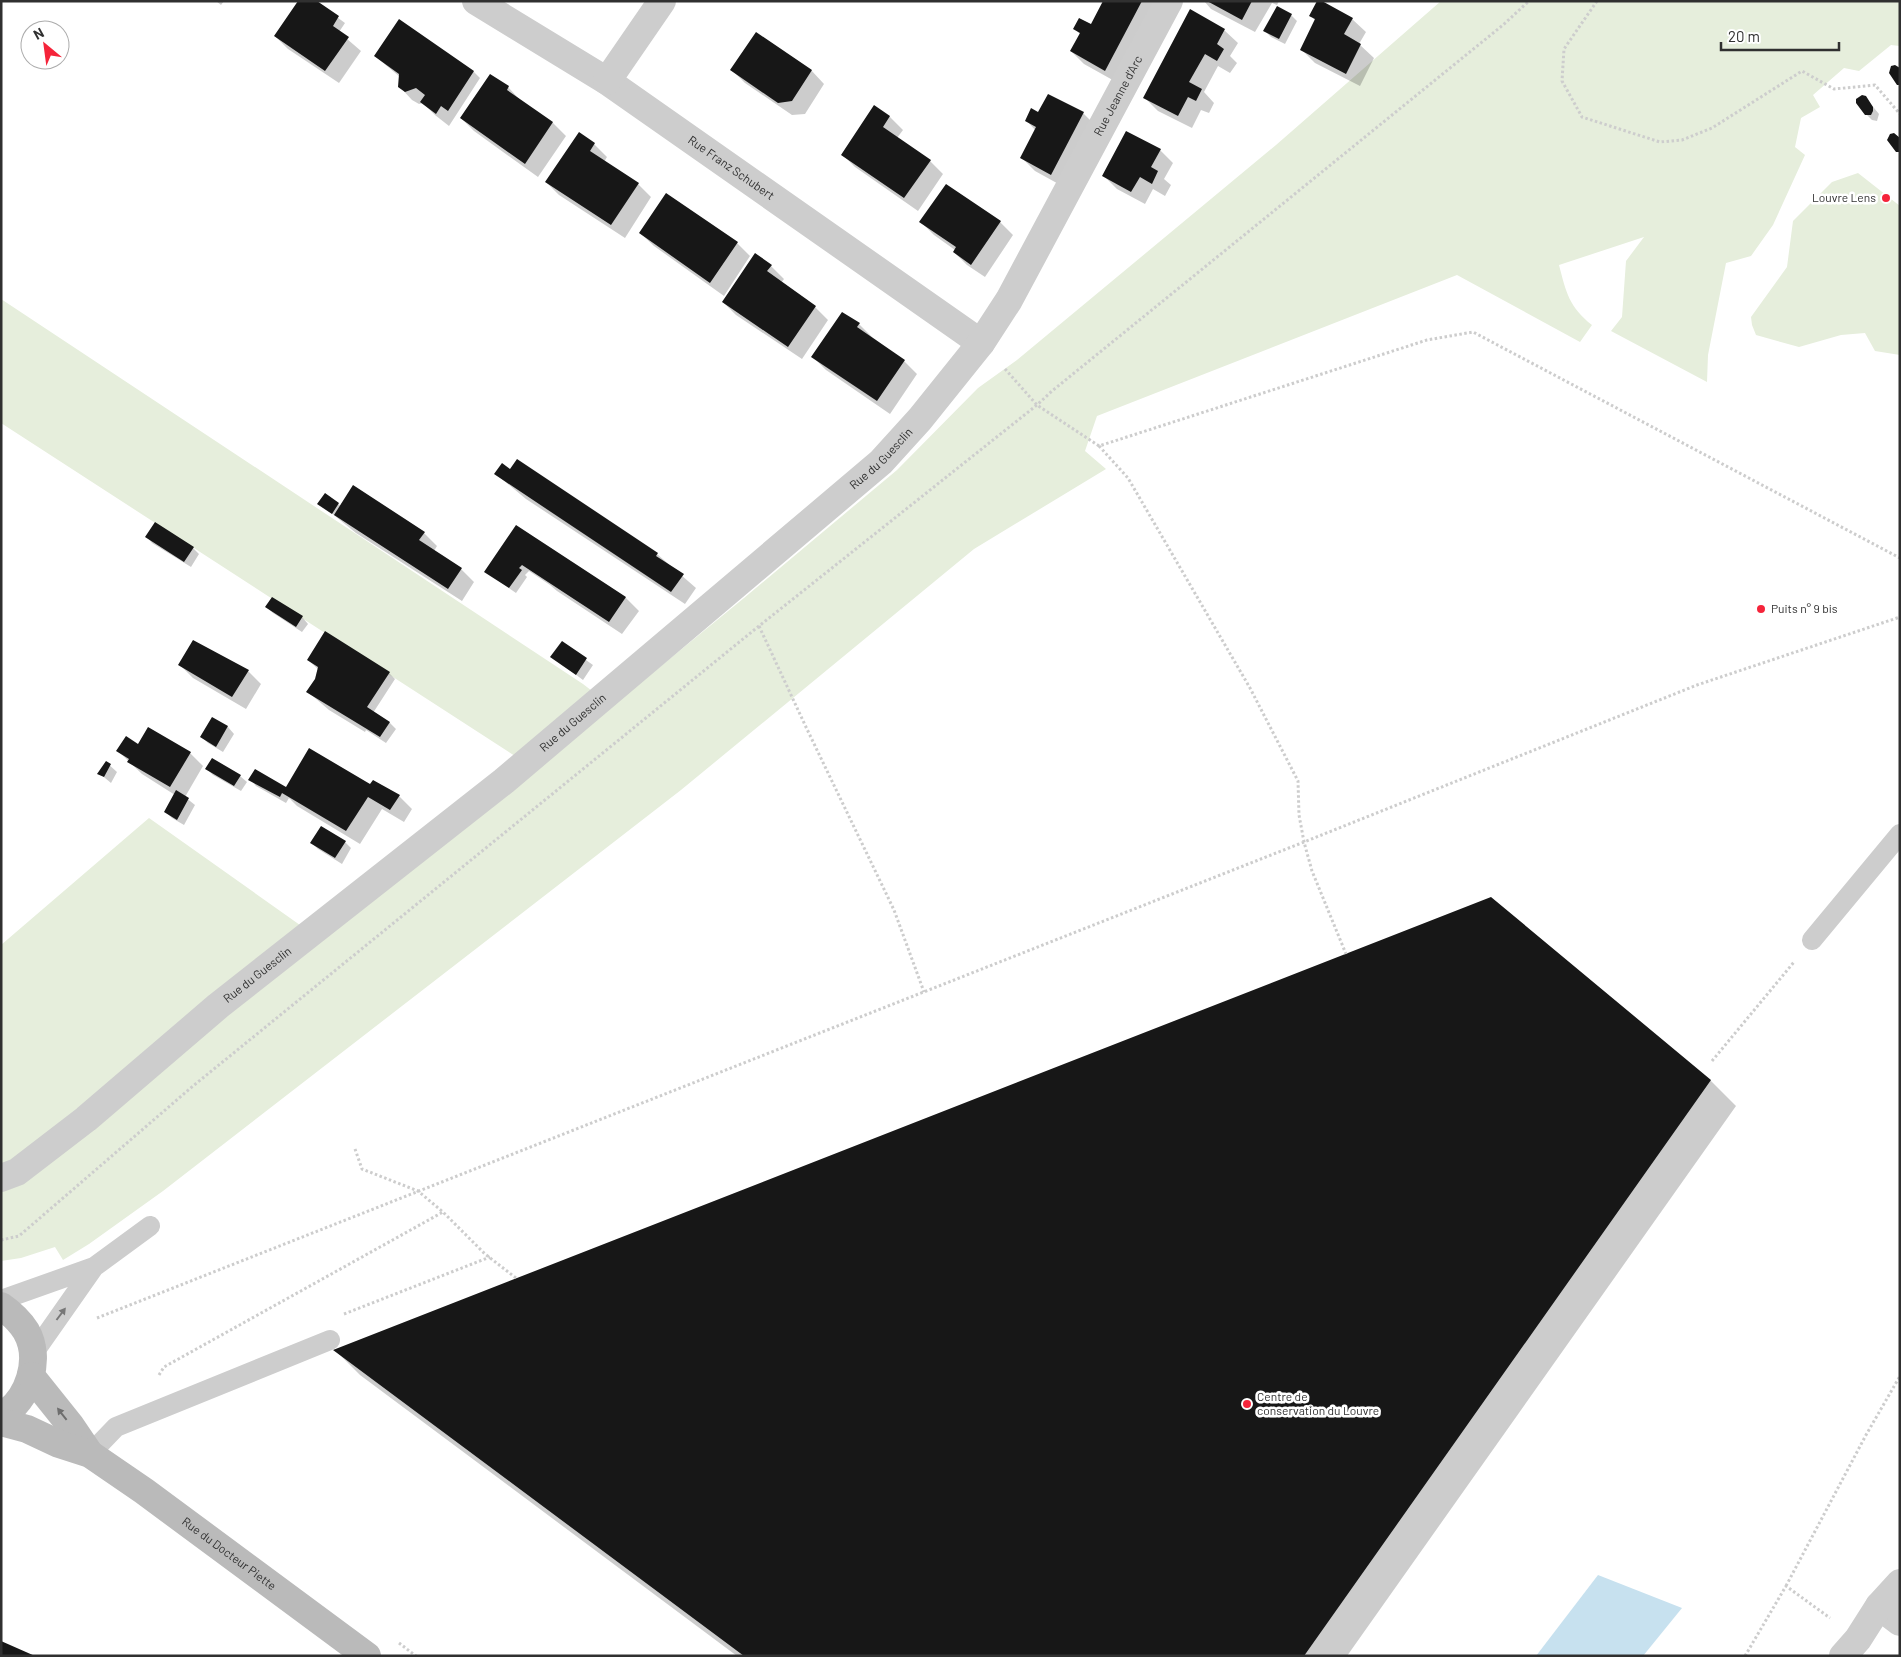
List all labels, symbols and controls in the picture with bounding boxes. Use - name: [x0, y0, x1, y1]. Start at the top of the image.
- north arrow: [20, 20, 70, 70]
- scale bar: [1721, 20, 1838, 52]
- text: N: [30, 24, 47, 43]
- text: 20 m: [1728, 27, 1760, 45]
- street label: Rue Jeanne d'Arc: [1090, 53, 1145, 138]
- street label: Rue Franz Schubert: [686, 132, 777, 202]
- place label: Louvre Lens: [1812, 190, 1876, 204]
- marker: Louvre Lens: [1880, 192, 1892, 204]
- street label: Rue du Guesclin: [846, 424, 915, 492]
- place label: Puits n° 9 bis: [1771, 601, 1838, 615]
- marker: Puits n° 9 bis: [1755, 603, 1767, 615]
- street label: Rue du Guesclin: [536, 690, 608, 754]
- street label: Rue du Guesclin: [220, 943, 294, 1005]
- one-way arrow: [56, 1307, 66, 1321]
- place label: Centre de conservation du Louvre: [1257, 1389, 1379, 1417]
- marker: Centre de conservation du Louvre: [1241, 1398, 1253, 1410]
- one-way arrow: [56, 1408, 67, 1421]
- street label: Rue du Docteur Piette: [180, 1514, 279, 1592]

